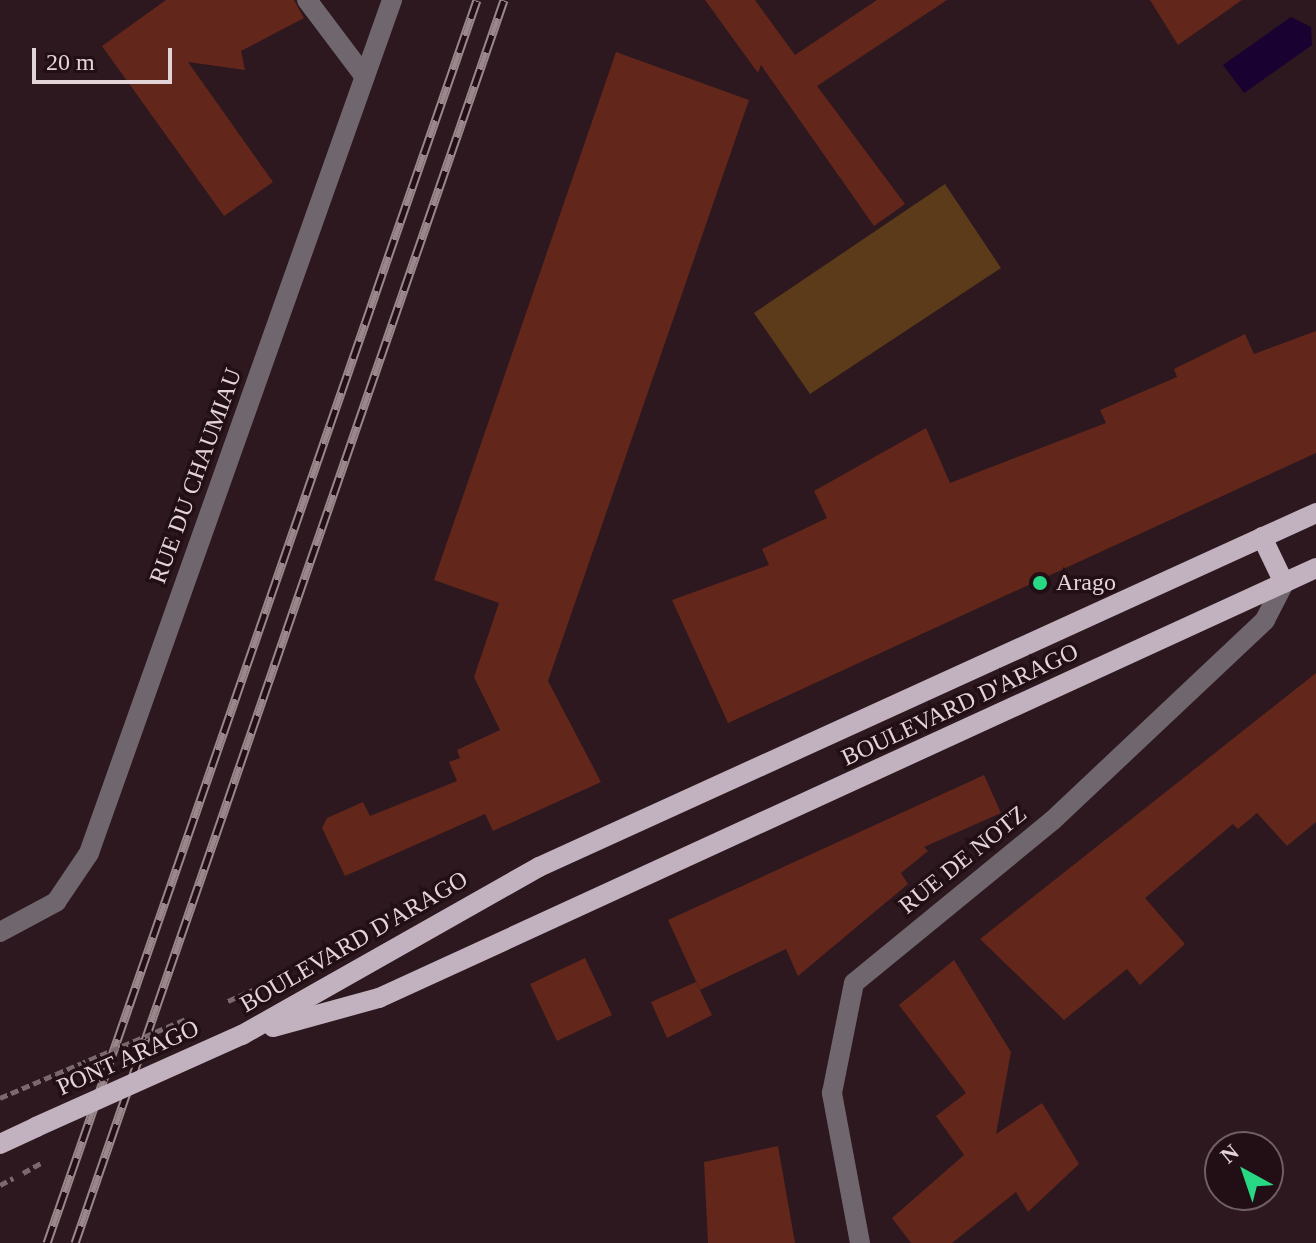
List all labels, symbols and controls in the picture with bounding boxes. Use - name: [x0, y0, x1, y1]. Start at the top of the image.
- scale bar: [36, 32, 176, 82]
- text: 20 m: [46, 49, 95, 75]
- street label: RUE DU CHAUMIAU: [144, 365, 248, 587]
- place label: Arago: [1056, 569, 1116, 597]
- marker: Arago: [1031, 574, 1049, 592]
- street label: BOULEVARD D'ARAGO: [837, 637, 1083, 773]
- street label: RUE DE NOTZ: [893, 800, 1033, 920]
- street label: BOULEVARD D'ARAGO: [235, 865, 473, 1019]
- street label: PONT ARAGO: [52, 1014, 204, 1102]
- north arrow: [1204, 1131, 1284, 1211]
- text: N: [1215, 1139, 1244, 1168]

